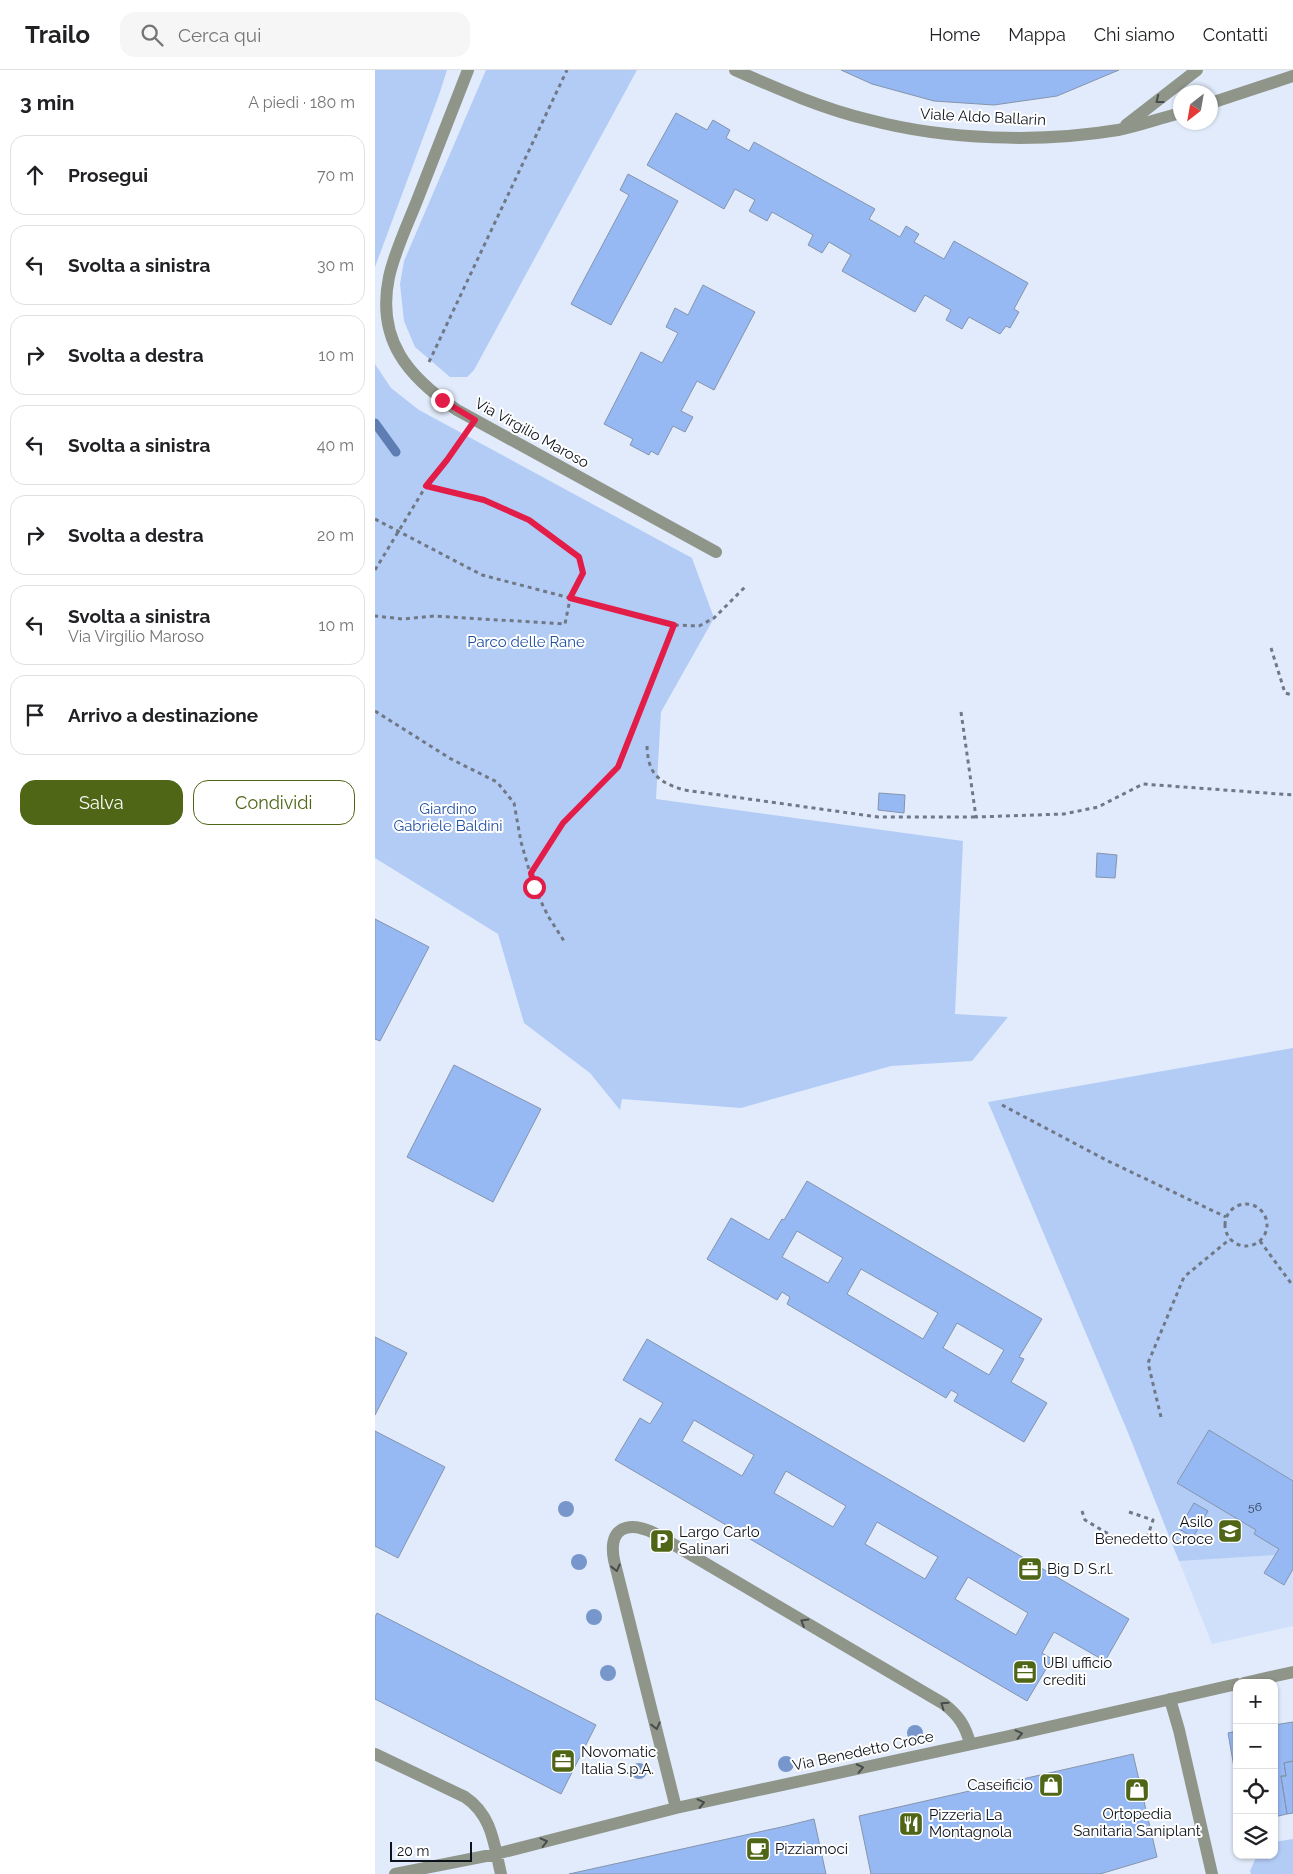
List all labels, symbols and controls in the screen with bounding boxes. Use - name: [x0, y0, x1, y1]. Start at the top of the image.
- search box: [120, 12, 470, 57]
- text: Trailo: [25, 20, 90, 49]
- icon: search: [138, 21, 166, 49]
- text: Cerca qui: [178, 24, 261, 46]
- text: Home: [929, 24, 980, 45]
- text: Mappa: [1008, 24, 1066, 45]
- text: Chi siamo: [1094, 24, 1175, 45]
- text: Contatti: [1203, 24, 1268, 45]
- north arrow: [1173, 85, 1218, 130]
- text: 3 min: [20, 90, 74, 115]
- text: A piedi · 180 m: [248, 93, 355, 112]
- one-way arrow: [1156, 94, 1165, 102]
- street label: Viale Aldo Ballarin: [920, 105, 1046, 129]
- icon: ahead: [21, 161, 49, 189]
- text: Prosegui: [68, 164, 148, 186]
- text: 70 m: [317, 166, 354, 185]
- icon: left: [21, 251, 49, 279]
- text: Svolta a sinistra: [68, 254, 210, 276]
- text: 30 m: [317, 256, 354, 275]
- icon: right: [21, 341, 49, 369]
- text: Svolta a destra: [68, 344, 204, 366]
- text: 10 m: [319, 346, 354, 365]
- route end: [431, 389, 454, 412]
- street label: Via Virgilio Maroso: [472, 394, 592, 472]
- icon: left: [21, 431, 49, 459]
- text: Svolta a sinistra: [68, 434, 210, 456]
- text: 40 m: [317, 436, 354, 455]
- icon: right: [21, 521, 49, 549]
- text: Svolta a destra: [68, 524, 204, 546]
- text: 20 m: [317, 526, 354, 545]
- text: Svolta a sinistra: [68, 605, 210, 627]
- icon: left: [21, 611, 49, 639]
- text: 10 m: [319, 616, 354, 635]
- text: Via Virgilio Maroso: [68, 627, 204, 646]
- park label: Parco delle Rane: [467, 633, 585, 651]
- icon: arrive: [21, 701, 49, 729]
- text: Arrivo a destinazione: [68, 704, 258, 726]
- button: Salva: [20, 780, 183, 825]
- button: Condividi: [193, 780, 355, 825]
- park label: Giardino Gabriele Baldini: [393, 800, 503, 835]
- route start: [523, 876, 546, 899]
- house number: 56: [1248, 1500, 1262, 1514]
- place label: Asilo Benedetto Croce: [1095, 1513, 1213, 1548]
- school or university icon: Asilo Benedetto Croce: [1217, 1518, 1243, 1544]
- place label: Largo Carlo Salinari: [679, 1523, 760, 1558]
- parking icon: Largo Carlo Salinari: [649, 1528, 675, 1554]
- office icon: Big D S.r.l.: [1017, 1556, 1043, 1582]
- place label: Big D S.r.l.: [1047, 1560, 1113, 1578]
- one-way arrow: [610, 1564, 621, 1573]
- one-way arrow: [801, 1619, 810, 1629]
- place label: UBI ufficio crediti: [1043, 1654, 1112, 1689]
- office icon: UBI ufficio crediti: [1012, 1659, 1038, 1685]
- map controls: [1233, 1679, 1278, 1859]
- button: +: [1233, 1679, 1278, 1724]
- one-way arrow: [940, 1702, 950, 1711]
- one-way arrow: [650, 1721, 660, 1729]
- button: −: [1233, 1724, 1278, 1769]
- street label: Via Benedetto Croce: [791, 1727, 935, 1775]
- one-way arrow: [1015, 1729, 1024, 1740]
- place label: Novomatic Italia S.p.A.: [581, 1743, 656, 1778]
- office icon: Novomatic Italia S.p.A.: [550, 1748, 576, 1774]
- one-way arrow: [856, 1763, 865, 1774]
- button: locate: [1233, 1769, 1278, 1814]
- shop icon: Caseificio: [1038, 1772, 1064, 1798]
- place label: Caseificio: [967, 1776, 1033, 1794]
- shop icon: Ortopedia Sanitaria Saniplant: [1124, 1777, 1150, 1803]
- one-way arrow: [697, 1798, 706, 1809]
- place label: Ortopedia Sanitaria Saniplant: [1073, 1805, 1201, 1840]
- place label: Pizzeria La Montagnola: [929, 1806, 1012, 1841]
- restaurant icon: Pizzeria La Montagnola: [898, 1811, 924, 1837]
- button: layers: [1233, 1814, 1278, 1859]
- cafe icon: Pizziamoci: [745, 1836, 771, 1862]
- one-way arrow: [539, 1837, 548, 1848]
- scale bar: [390, 1839, 473, 1862]
- place label: Pizziamoci: [775, 1840, 848, 1858]
- text: 20 m: [397, 1843, 429, 1859]

